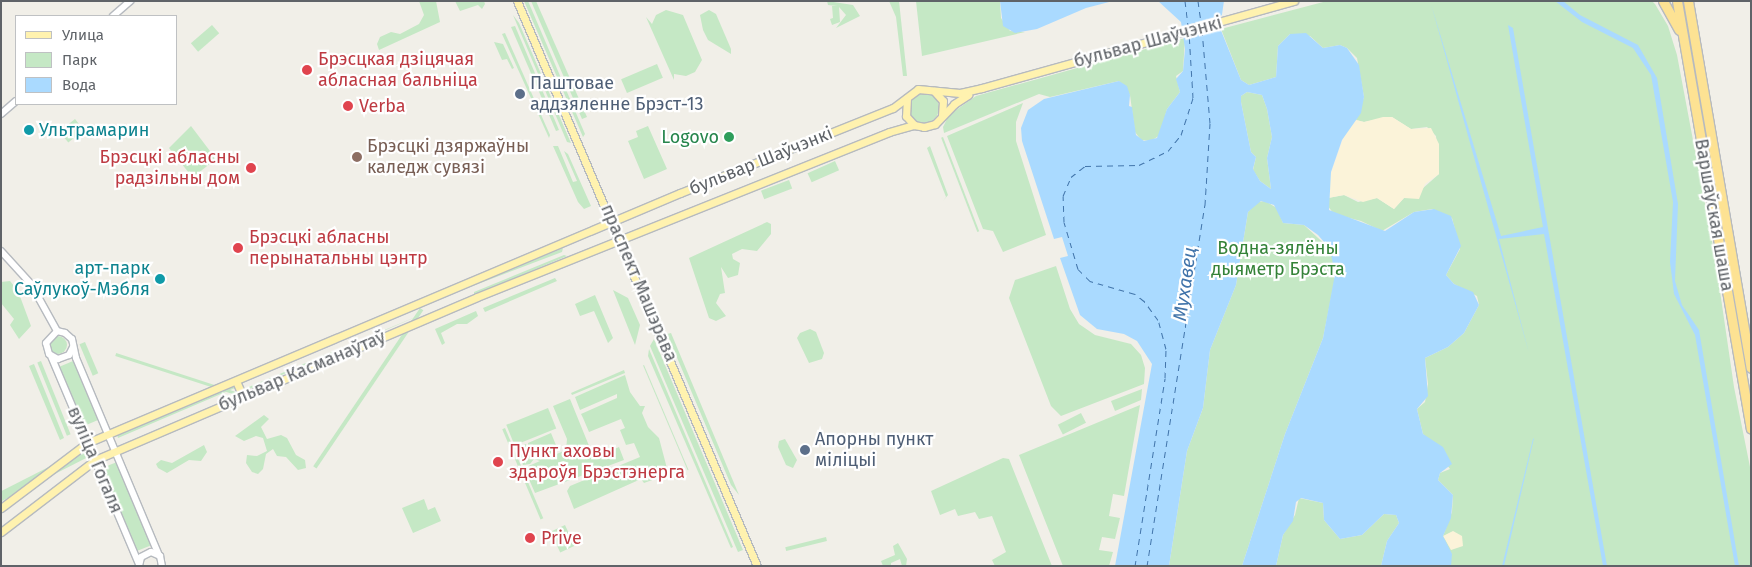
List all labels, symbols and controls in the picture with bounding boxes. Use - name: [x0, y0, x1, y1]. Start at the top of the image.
- street label: бульвар Шаўчэнкі: [1071, 12, 1225, 72]
- legend: [15, 15, 178, 105]
- text: Улица: [62, 26, 104, 44]
- place label: Брэсцкая дзіцячая абласная бальніца: [318, 49, 478, 92]
- text: Парк: [62, 51, 97, 69]
- marker: Брэсцкая дзіцячая абласная бальніца: [300, 63, 314, 77]
- place label: Паштовае аддзяленне Брэст-13: [530, 73, 704, 116]
- text: Вода: [62, 76, 96, 94]
- marker: Паштовае аддзяленне Брэст-13: [514, 88, 526, 100]
- place label: Verba: [359, 95, 406, 117]
- marker: Verba: [341, 99, 355, 113]
- place label: Ультрамарин: [39, 119, 149, 141]
- street label: бульвар Шаўчэнкі: [686, 122, 836, 200]
- marker: Ультрамарин: [23, 124, 35, 136]
- place label: Logovo: [661, 126, 719, 148]
- marker: Logovo: [723, 131, 735, 143]
- place label: Брэсцкі дзяржаўны каледж сувязі: [367, 136, 529, 178]
- street label: Варшаўская шаша: [1690, 137, 1738, 293]
- place label: Брэсцкі абласны радзільны дом: [100, 147, 240, 190]
- marker: Брэсцкі дзяржаўны каледж сувязі: [351, 151, 363, 163]
- marker: Брэсцкі абласны радзільны дом: [244, 161, 258, 175]
- street label: праспект Машэрава: [596, 201, 682, 365]
- place label: Брэсцкі абласны перынатальны цэнтр: [249, 227, 428, 270]
- park label: Водна-зялёны дыяметр Брэста: [1211, 238, 1345, 280]
- marker: Брэсцкі абласны перынатальны цэнтр: [231, 241, 245, 255]
- water label: Мухавец: [1169, 245, 1201, 323]
- place label: арт-парк Саўлукоў-Мэбля: [14, 258, 150, 300]
- marker: арт-парк Саўлукоў-Мэбля: [154, 273, 166, 285]
- street label: бульвар Касманаўтаў: [215, 326, 389, 416]
- street label: вуліца Гогаля: [63, 403, 127, 517]
- place label: Апорны пункт міліцыі: [815, 429, 933, 472]
- place label: Пункт аховы здароўя Брэстэнерга: [509, 441, 685, 484]
- marker: Апорны пункт міліцыі: [799, 444, 811, 456]
- marker: Пункт аховы здароўя Брэстэнерга: [491, 455, 505, 469]
- place label: Prive: [541, 527, 582, 549]
- marker: Prive: [523, 531, 537, 545]

